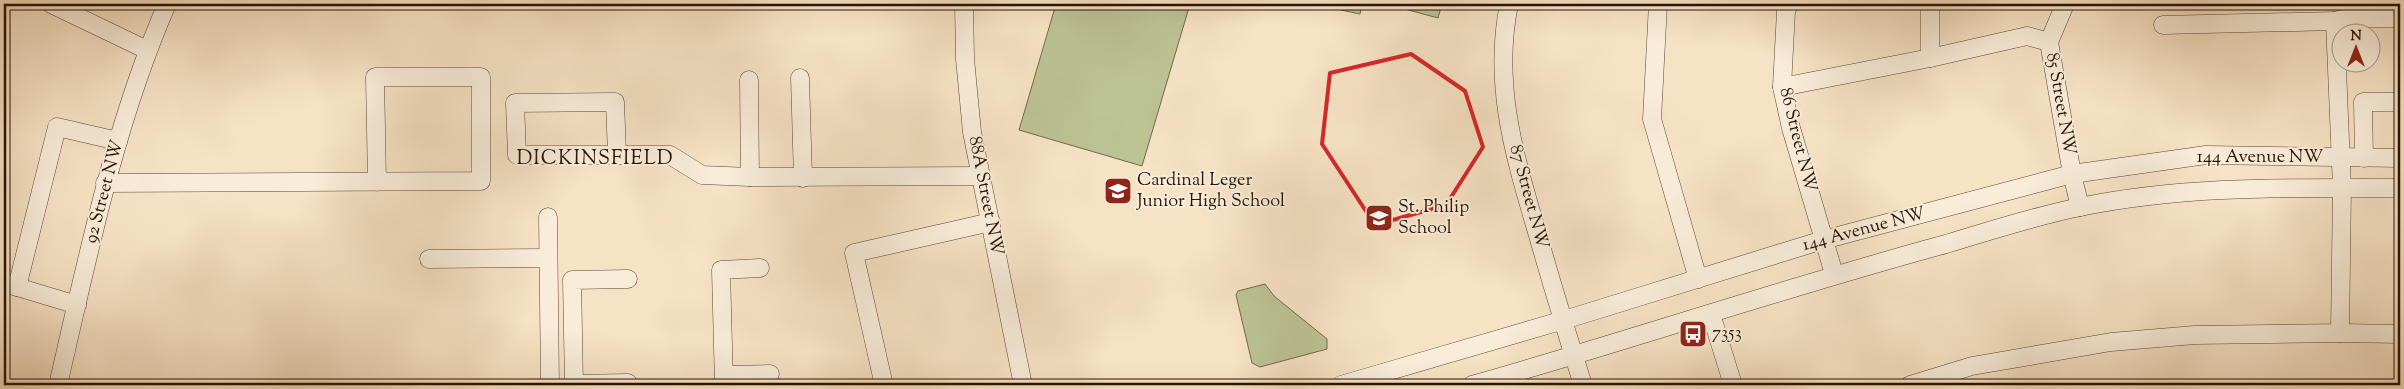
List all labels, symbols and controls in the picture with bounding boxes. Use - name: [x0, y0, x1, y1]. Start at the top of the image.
- north arrow: [2332, 22, 2382, 72]
- text: N: [2350, 27, 2362, 47]
- street label: 85 Street NW: [2038, 51, 2082, 157]
- street label: 86 Street NW: [1772, 85, 1822, 195]
- street label: 88A Street NW: [961, 134, 1009, 258]
- street label: 92 Street NW: [79, 138, 131, 246]
- street label: 87 Street NW: [1502, 142, 1554, 252]
- district label: DICKINSFIELD: [516, 145, 674, 174]
- street label: 144 Avenue NW: [2197, 145, 2323, 171]
- place label: Cardinal Leger Junior High School: [1136, 168, 1285, 215]
- school or university icon: Cardinal Leger Junior High School: [1103, 176, 1133, 206]
- place label: St. Philip School: [1398, 195, 1469, 242]
- street label: 144 Avenue NW: [1800, 201, 1928, 259]
- school or university icon: St. Philip School: [1364, 203, 1394, 233]
- bus stop icon: 7353: [1678, 319, 1708, 349]
- place label: 7353: [1712, 321, 1742, 347]

